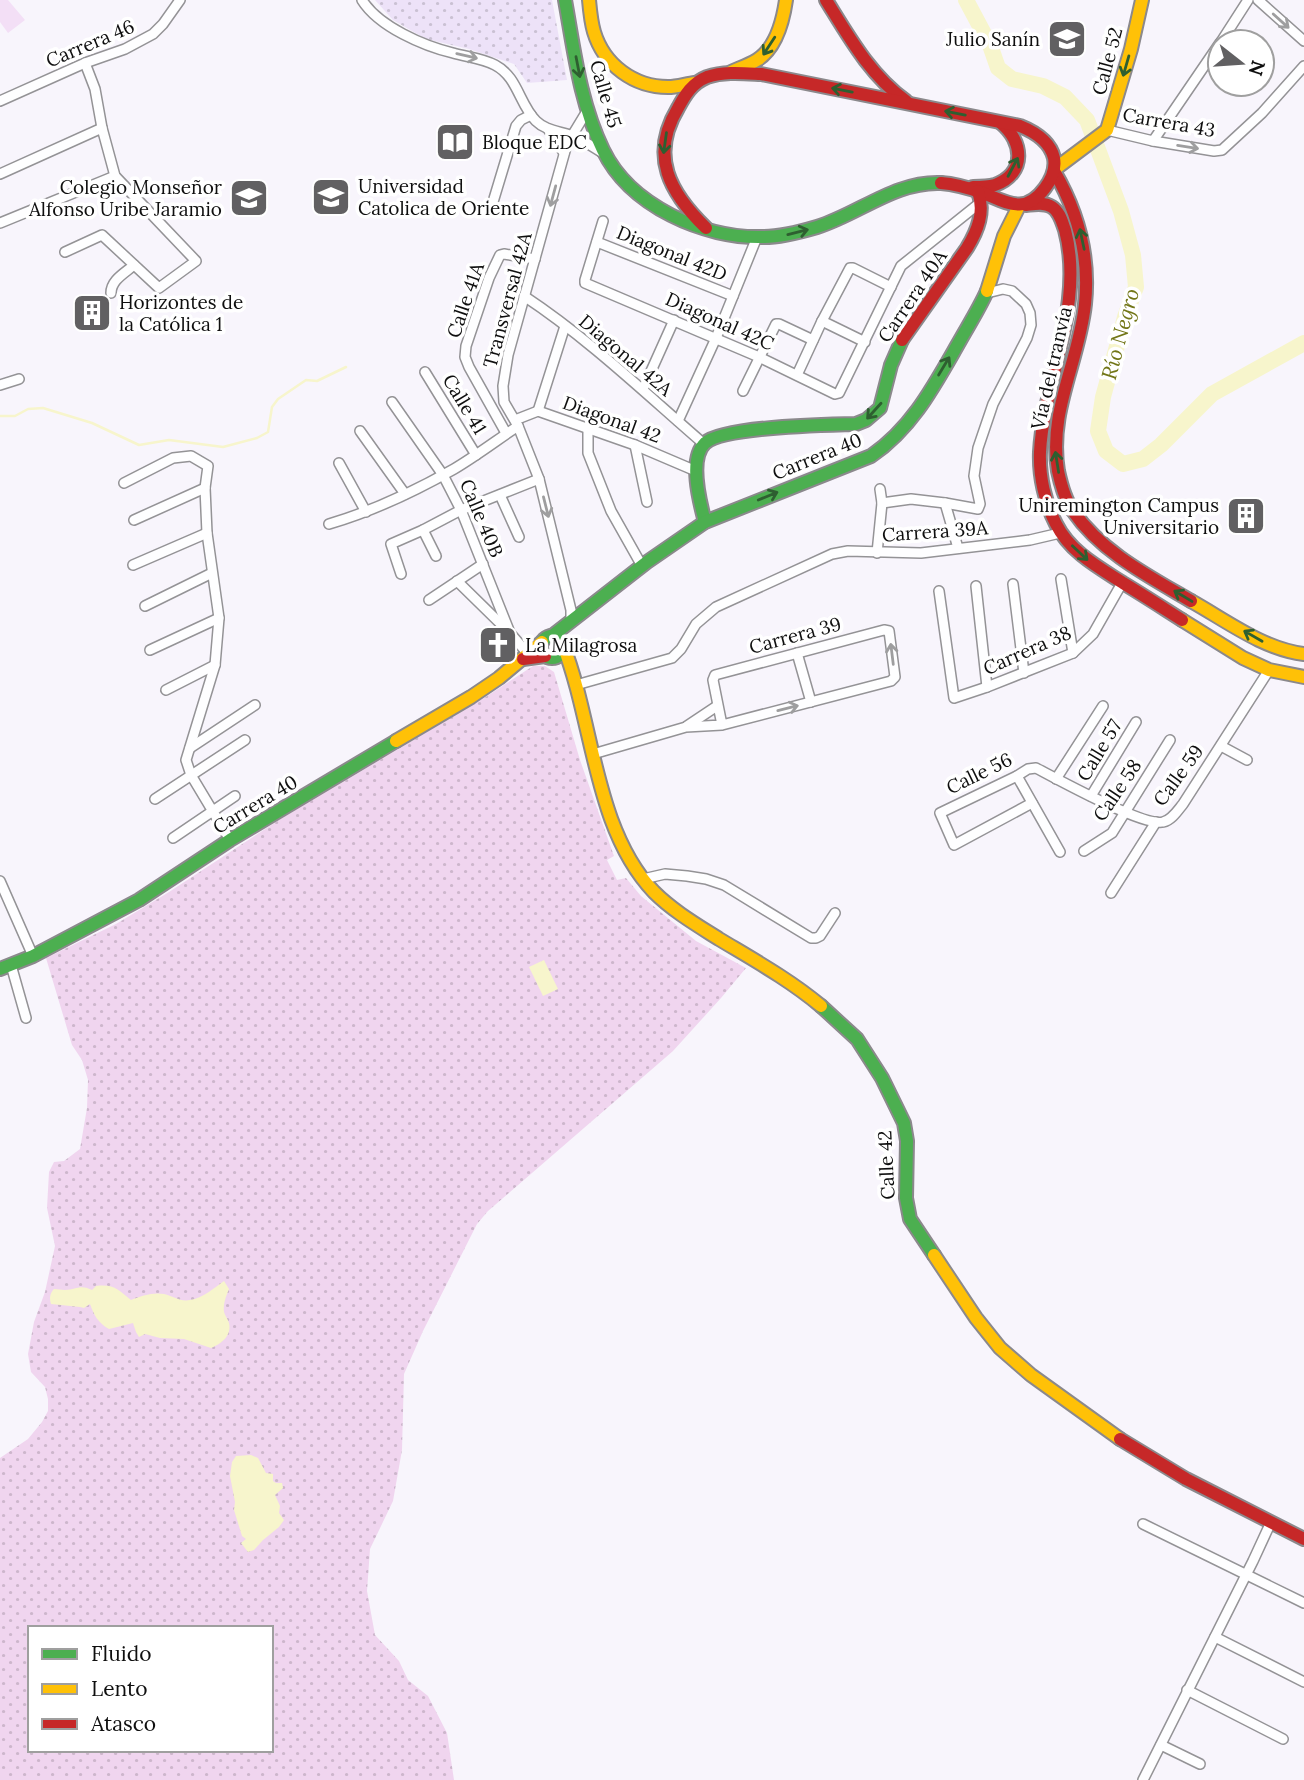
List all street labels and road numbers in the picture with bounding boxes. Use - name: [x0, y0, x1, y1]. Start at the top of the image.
- street label: Carrera 46: [42, 14, 138, 72]
- street label: Calle 52: [1086, 24, 1128, 98]
- street label: Calle 45: [585, 57, 627, 131]
- street label: Carrera 43: [1121, 102, 1217, 142]
- street label: Diagonal 42D: [613, 220, 731, 286]
- street label: Transversal 42A: [477, 229, 537, 370]
- street label: Carrera 40A: [872, 244, 952, 347]
- street label: Calle 41A: [441, 258, 489, 341]
- street label: Diagonal 42C: [662, 286, 778, 356]
- street label: Vía del tranvía: [1025, 304, 1077, 433]
- street label: Diagonal 42A: [574, 309, 678, 402]
- street label: Calle 41: [438, 370, 492, 439]
- street label: Diagonal 42: [560, 390, 664, 448]
- street label: Carrera 40: [769, 427, 865, 485]
- street label: Calle 40B: [455, 475, 509, 561]
- street label: Carrera 39A: [881, 515, 990, 547]
- street label: Carrera 39: [746, 611, 844, 659]
- street label: Carrera 38: [979, 620, 1075, 680]
- street label: Calle 57: [1071, 715, 1127, 785]
- street label: Calle 59: [1148, 740, 1208, 810]
- street label: Calle 56: [942, 747, 1016, 799]
- street label: Calle 58: [1088, 754, 1146, 826]
- street label: Carrera 40: [208, 769, 302, 839]
- street label: Calle 42: [872, 1130, 900, 1200]

